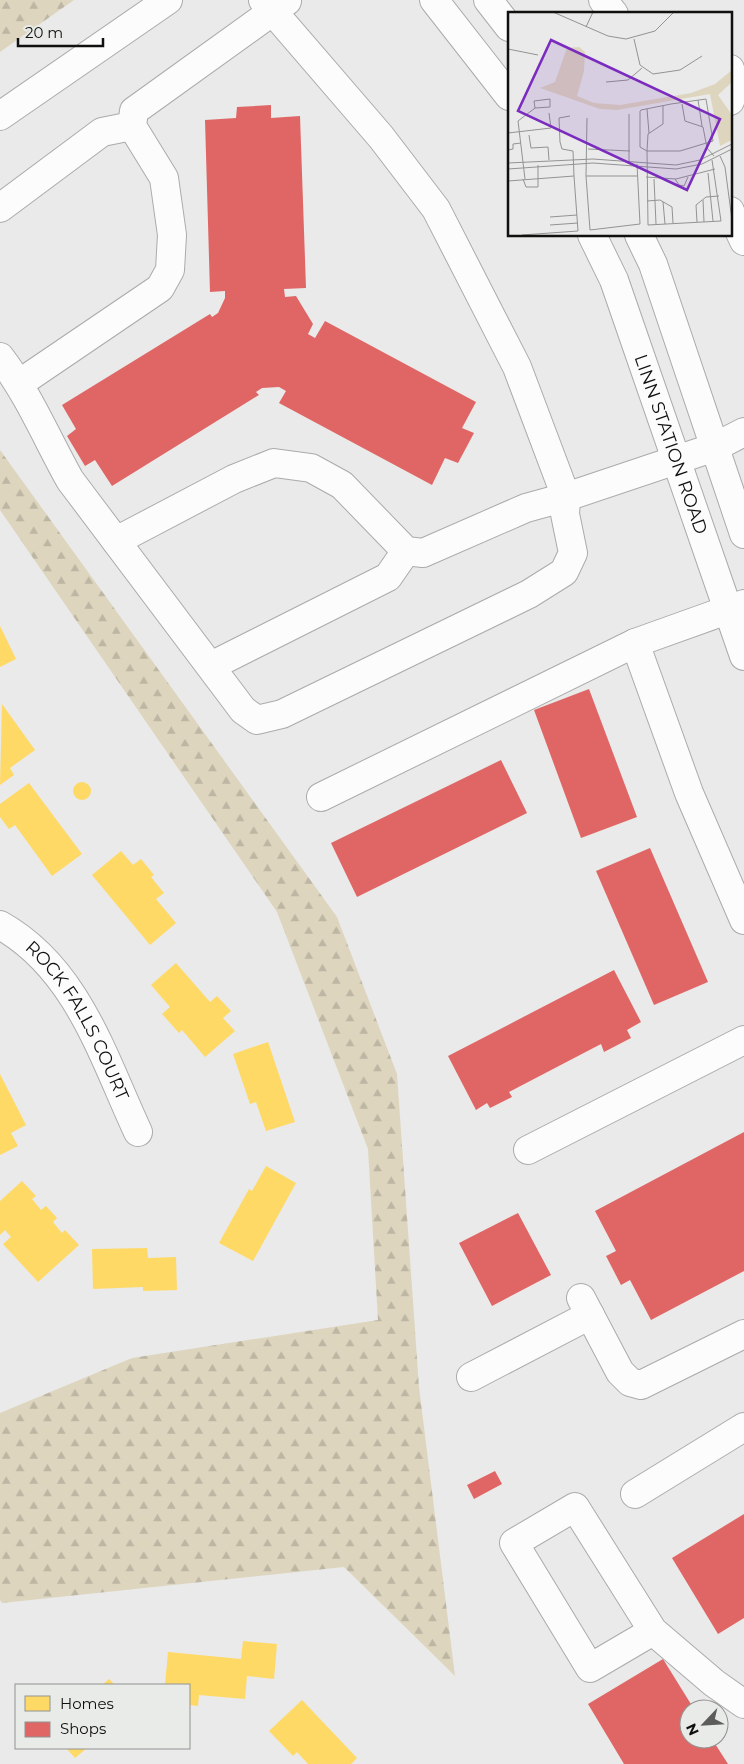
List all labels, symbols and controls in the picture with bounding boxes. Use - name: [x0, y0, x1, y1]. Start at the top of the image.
- inset map: [508, 12, 732, 236]
- scale bar: [18, 15, 102, 47]
- text: 20 m: [25, 23, 63, 42]
- street label: LINN STATION ROAD: [630, 352, 712, 537]
- street label: ROCK FALLS COURT: [21, 936, 134, 1104]
- legend: [15, 1684, 190, 1749]
- text: Homes: [60, 1694, 114, 1713]
- north arrow: [679, 1699, 729, 1749]
- text: Shops: [60, 1719, 106, 1738]
- text: N: [682, 1721, 703, 1738]

